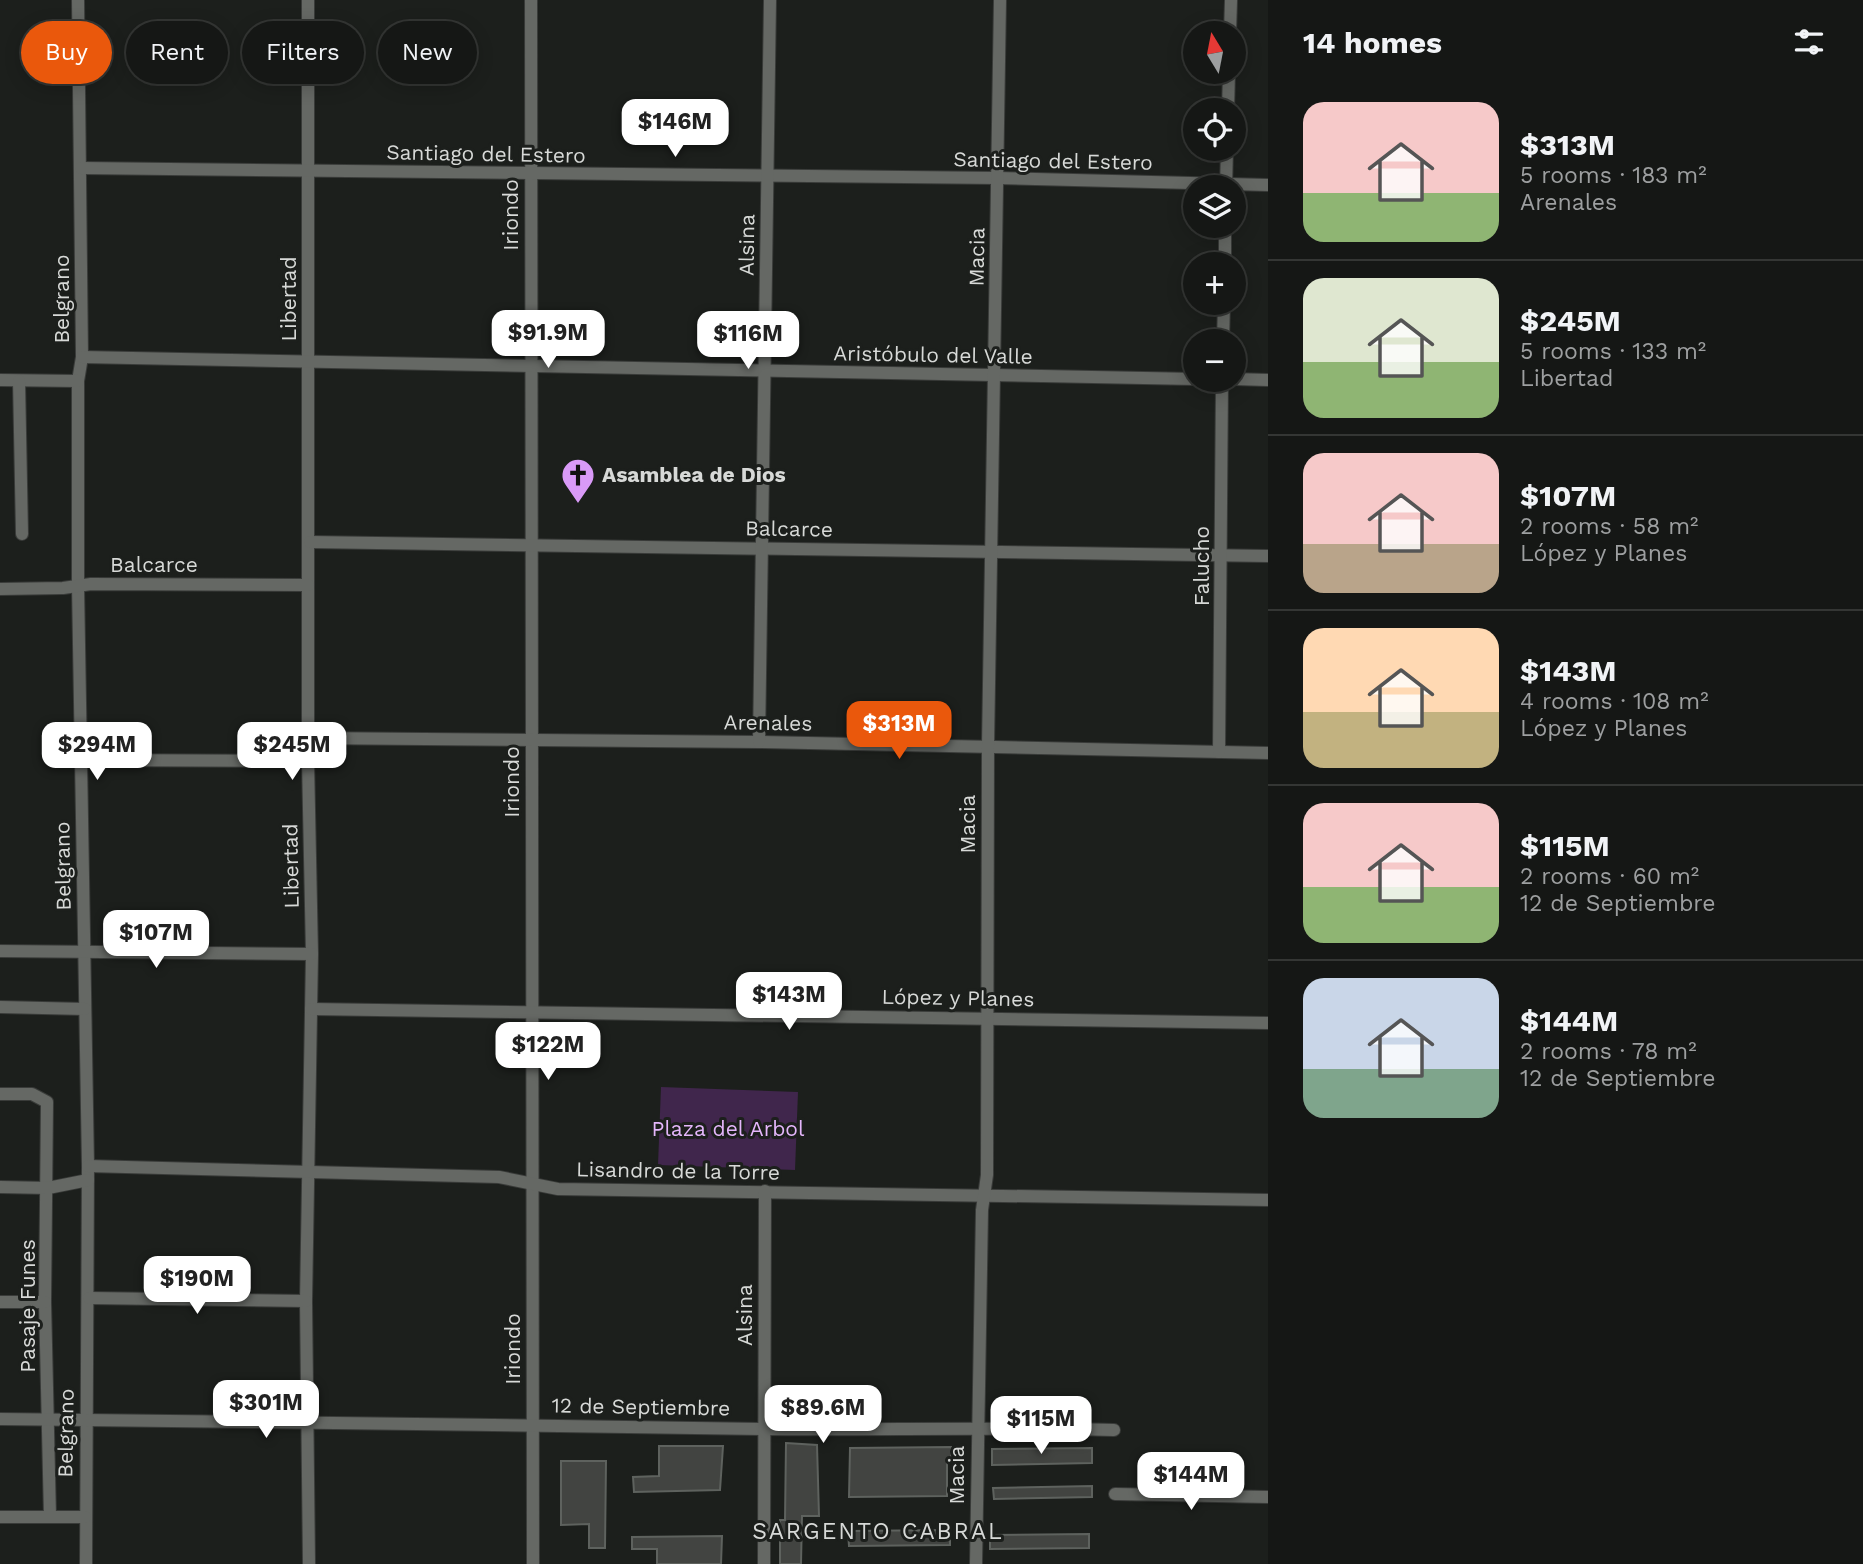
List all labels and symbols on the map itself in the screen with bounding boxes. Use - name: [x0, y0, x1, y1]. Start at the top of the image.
- north arrow: [1183, 21, 1246, 84]
- pin: $146M: [626, 100, 724, 159]
- street label: Santiago del Estero: [386, 139, 586, 168]
- street label: Santiago del Estero: [953, 146, 1153, 175]
- street label: Iriondo: [498, 179, 523, 251]
- street label: Alsina: [733, 214, 760, 276]
- street label: Macia: [963, 227, 990, 287]
- street label: Belgrano: [49, 254, 74, 344]
- street label: Libertad: [276, 256, 301, 342]
- pin: $91.9M: [491, 310, 605, 370]
- pin: $116M: [699, 312, 797, 371]
- street label: Aristóbulo del Valle: [833, 340, 1033, 369]
- church icon: Asamblea de Dios: [559, 456, 597, 505]
- place label: Asamblea de Dios: [602, 462, 786, 487]
- street label: Balcarce: [745, 515, 833, 542]
- street label: Falucho: [1189, 526, 1214, 606]
- street label: Balcarce: [110, 552, 198, 577]
- pin: $313M: [850, 702, 948, 761]
- street label: Arenales: [723, 709, 813, 736]
- pin: $294M: [48, 722, 146, 782]
- pin: $245M: [243, 722, 341, 782]
- street label: Iriondo: [499, 746, 524, 818]
- street label: Macia: [955, 794, 980, 853]
- street label: Belgrano: [49, 821, 76, 911]
- street label: Libertad: [277, 823, 304, 909]
- pin: $107M: [107, 911, 205, 970]
- pin: $143M: [740, 972, 838, 1032]
- street label: López y Planes: [881, 984, 1035, 1011]
- pin: $122M: [499, 1023, 597, 1082]
- park label: Plaza del Arbol: [652, 1116, 805, 1141]
- street label: Lisandro de la Torre: [576, 1156, 780, 1185]
- street label: Pasaje Funes: [15, 1239, 40, 1373]
- pin: $190M: [148, 1256, 246, 1316]
- street label: Alsina: [732, 1284, 757, 1346]
- street label: Iriondo: [500, 1313, 525, 1385]
- pin: $301M: [217, 1380, 315, 1440]
- pin: $89.6M: [766, 1386, 880, 1445]
- street label: Belgrano: [52, 1388, 79, 1478]
- street label: 12 de Septiembre: [551, 1392, 731, 1421]
- pin: $115M: [992, 1396, 1090, 1456]
- street label: Macia: [944, 1445, 969, 1504]
- pin: $144M: [1142, 1452, 1240, 1512]
- district label: SARGENTO CABRAL: [752, 1518, 1004, 1545]

